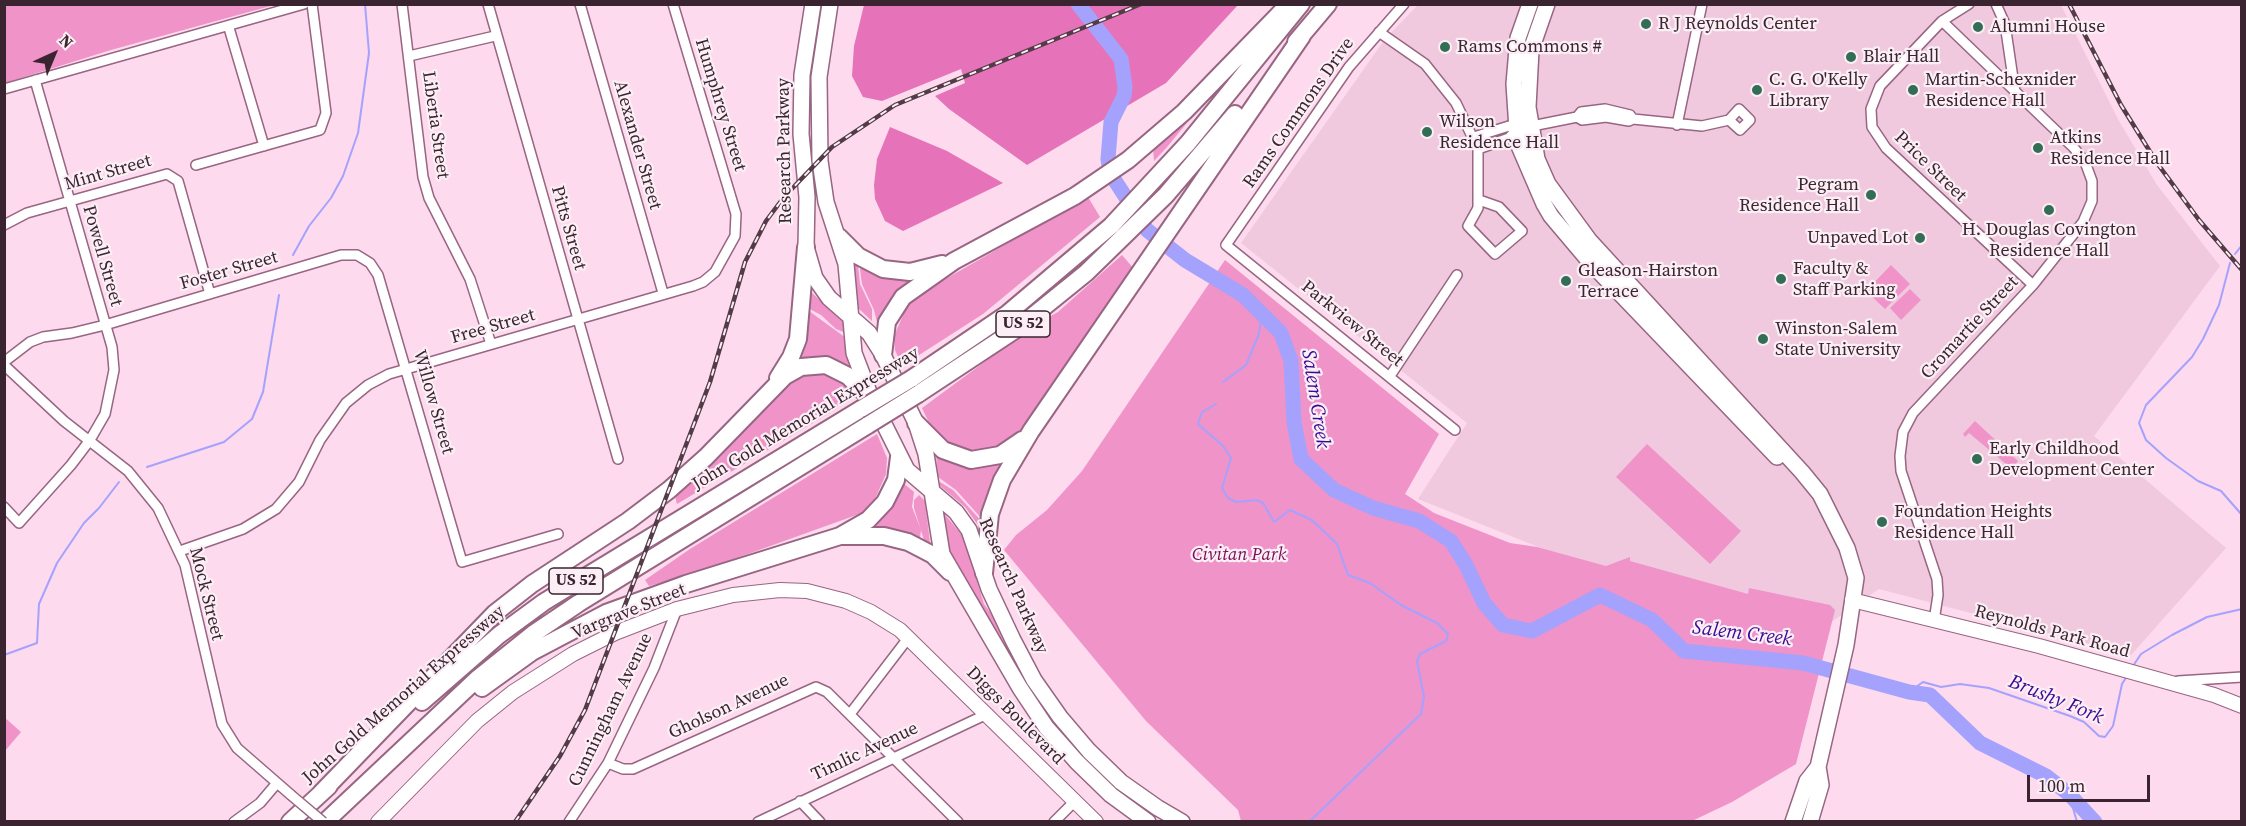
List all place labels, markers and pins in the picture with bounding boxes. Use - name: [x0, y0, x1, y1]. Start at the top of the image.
- place label: R J Reynolds Center: [1658, 13, 1817, 35]
- place label: Alumni House: [1990, 16, 2105, 38]
- marker: R J Reynolds Center: [1639, 17, 1653, 31]
- marker: Alumni House: [1971, 20, 1985, 34]
- place label: Rams Commons #: [1457, 36, 1602, 58]
- marker: Rams Commons #: [1438, 40, 1452, 54]
- place label: Blair Hall: [1863, 46, 1939, 68]
- marker: Blair Hall: [1844, 50, 1858, 64]
- place label: C. G. O'Kelly Library: [1769, 69, 1868, 112]
- place label: Martin-Schexnider Residence Hall: [1925, 69, 2076, 112]
- marker: C. G. O'Kelly Library: [1750, 83, 1764, 97]
- marker: Martin-Schexnider Residence Hall: [1906, 83, 1920, 97]
- place label: Wilson Residence Hall: [1439, 111, 1559, 154]
- marker: Wilson Residence Hall: [1420, 125, 1434, 139]
- place label: Atkins Residence Hall: [2050, 127, 2170, 170]
- marker: Atkins Residence Hall: [2031, 141, 2045, 155]
- place label: Pegram Residence Hall: [1739, 174, 1859, 216]
- marker: Pegram Residence Hall: [1864, 188, 1878, 202]
- marker: H. Douglas Covington Residence Hall: [2042, 203, 2056, 217]
- place label: H. Douglas Covington Residence Hall: [1962, 219, 2136, 262]
- place label: Unpaved Lot: [1807, 227, 1908, 249]
- marker: Unpaved Lot: [1913, 231, 1927, 245]
- place label: Faculty & Staff Parking: [1793, 258, 1896, 300]
- place label: Gleason-Hairston Terrace: [1578, 260, 1718, 302]
- marker: Faculty & Staff Parking: [1774, 272, 1788, 286]
- marker: Gleason-Hairston Terrace: [1559, 274, 1573, 288]
- place label: Winston-Salem State University: [1775, 318, 1900, 360]
- marker: Winston-Salem State University: [1756, 332, 1770, 346]
- place label: Early Childhood Development Center: [1989, 438, 2154, 480]
- marker: Early Childhood Development Center: [1970, 452, 1984, 466]
- place label: Foundation Heights Residence Hall: [1894, 501, 2052, 544]
- marker: Foundation Heights Residence Hall: [1875, 515, 1889, 529]

